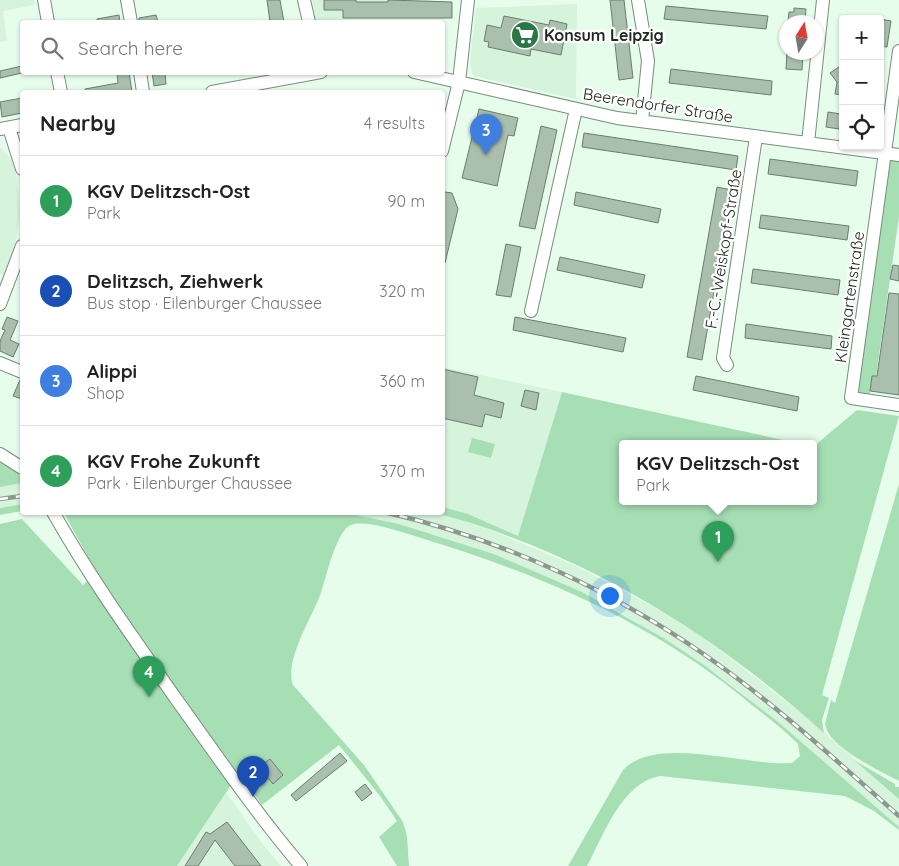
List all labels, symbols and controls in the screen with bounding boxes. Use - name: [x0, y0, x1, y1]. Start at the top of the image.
- north arrow: [779, 15, 824, 60]
- map controls: [839, 15, 884, 150]
- button: +: [839, 15, 884, 60]
- search box: [20, 20, 445, 75]
- supermarket icon: Konsum Leipzig: [510, 20, 540, 50]
- place label: Konsum Leipzig: [544, 25, 664, 45]
- icon: search: [38, 34, 66, 62]
- text: Search here: [78, 36, 183, 60]
- button: −: [839, 60, 884, 105]
- street label: Beerendorfer Straße: [582, 83, 734, 127]
- button: locate: [839, 105, 884, 150]
- text: Nearby: [40, 110, 116, 136]
- text: 4 results: [364, 113, 425, 133]
- pin: 3: [470, 114, 502, 155]
- street label: F.-C.-Weiskopf-Straße: [701, 168, 745, 330]
- text: KGV Delitzsch-Ost: [87, 179, 251, 203]
- text: 1: [53, 191, 59, 211]
- text: 90 m: [388, 191, 425, 211]
- text: Park: [87, 203, 121, 223]
- street label: Kleingartenstraße: [830, 230, 868, 364]
- text: Delitzsch, Ziehwerk: [87, 269, 263, 293]
- text: 2: [51, 281, 61, 301]
- text: 320 m: [379, 281, 425, 301]
- text: Bus stop · Eilenburger Chaussee: [87, 293, 322, 313]
- text: Alippi: [87, 359, 137, 383]
- text: 3: [52, 371, 60, 391]
- text: 360 m: [380, 371, 425, 391]
- text: Shop: [87, 383, 124, 403]
- popup: [619, 440, 817, 505]
- text: KGV Frohe Zukunft: [87, 449, 261, 473]
- text: KGV Delitzsch-Ost: [636, 451, 800, 475]
- text: 4: [51, 461, 61, 481]
- text: 370 m: [380, 461, 425, 481]
- text: Park · Eilenburger Chaussee: [87, 473, 292, 493]
- text: Park: [636, 475, 670, 495]
- pin: 1: [702, 521, 734, 562]
- your location: [597, 583, 623, 609]
- pin: 4: [133, 656, 165, 697]
- pin: 2: [237, 756, 269, 797]

